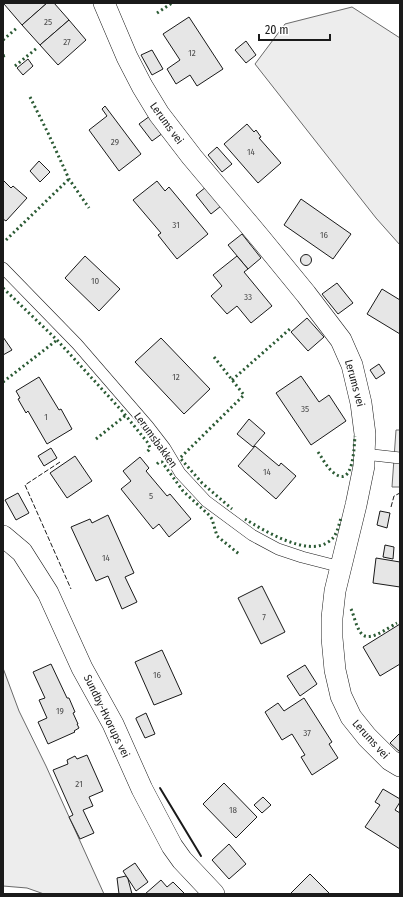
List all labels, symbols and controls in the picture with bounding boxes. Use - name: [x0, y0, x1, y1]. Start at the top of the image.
- scale bar: [259, 16, 330, 42]
- house number: 25: [44, 17, 52, 27]
- text: 20 m: [265, 23, 289, 37]
- house number: 27: [63, 37, 71, 47]
- house number: 12: [188, 48, 196, 58]
- street label: Lerums vei: [147, 100, 186, 147]
- house number: 29: [111, 137, 119, 147]
- house number: 14: [247, 147, 256, 157]
- house number: 31: [172, 220, 180, 230]
- house number: 16: [320, 230, 329, 240]
- house number: 10: [91, 276, 99, 286]
- house number: 33: [244, 292, 252, 302]
- street label: Lerums vei: [342, 358, 367, 408]
- house number: 12: [172, 372, 180, 382]
- house number: 35: [301, 404, 309, 414]
- street label: Lerumsbakken: [131, 410, 180, 471]
- house number: 1: [44, 412, 48, 422]
- house number: 14: [263, 467, 272, 477]
- house number: 5: [149, 491, 153, 501]
- house number: 14: [102, 553, 111, 563]
- house number: 7: [262, 612, 266, 622]
- house number: 16: [153, 670, 162, 680]
- street label: Sundby-Hvorups vei: [81, 673, 132, 760]
- house number: 19: [56, 706, 64, 716]
- street label: Lerums vei: [350, 717, 392, 762]
- house number: 37: [303, 728, 311, 738]
- house number: 21: [75, 779, 83, 789]
- house number: 18: [229, 805, 238, 815]

